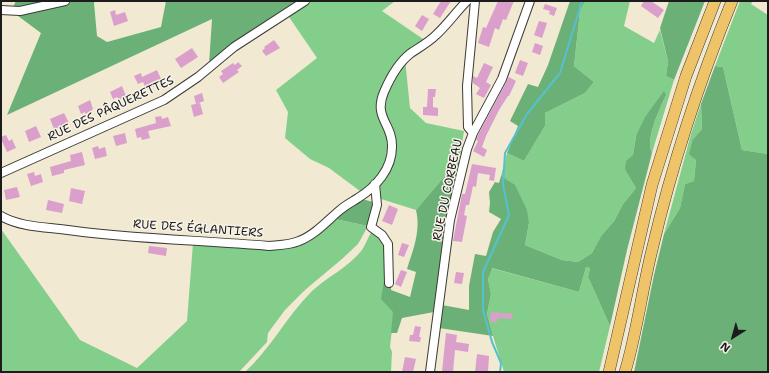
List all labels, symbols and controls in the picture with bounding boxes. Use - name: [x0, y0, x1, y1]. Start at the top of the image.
- street label: RUE DES PÂQUERETTES: [46, 73, 176, 145]
- street label: RUE DU CORBEAU: [430, 138, 466, 242]
- street label: RUE DES ÉGLANTIERS: [132, 217, 264, 241]
- north arrow: [713, 317, 753, 357]
- text: N: [717, 338, 733, 356]

